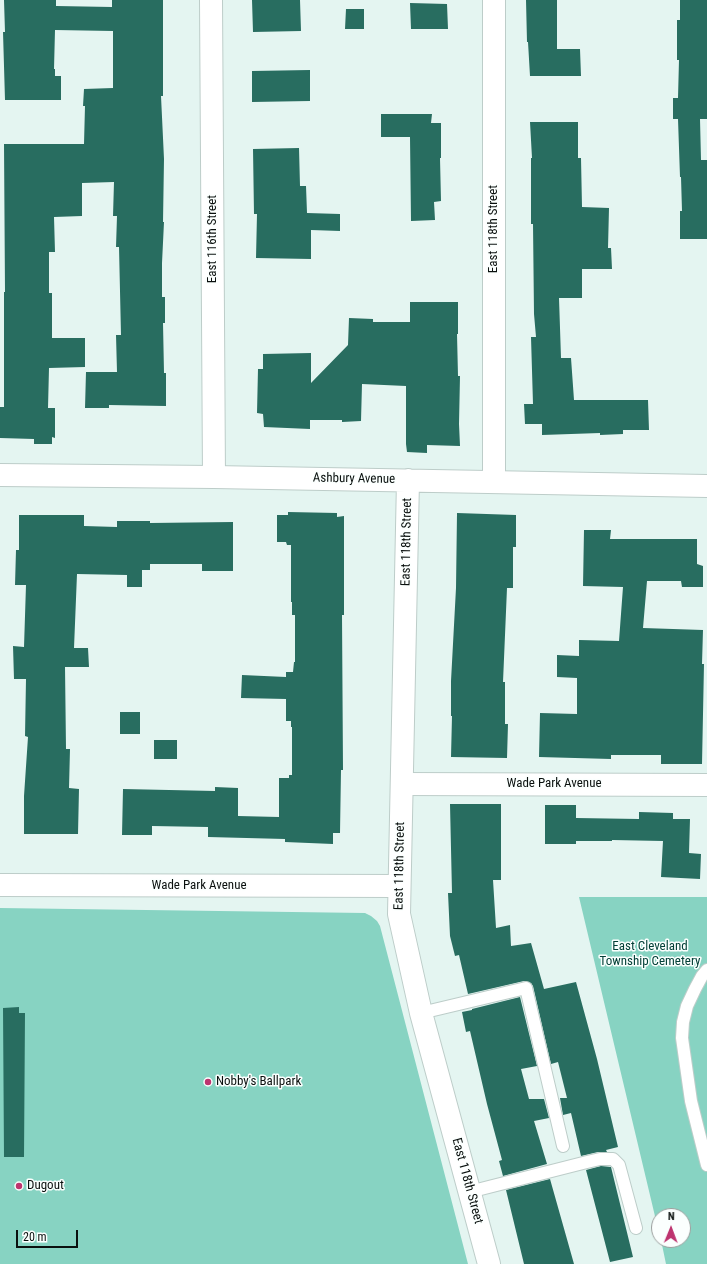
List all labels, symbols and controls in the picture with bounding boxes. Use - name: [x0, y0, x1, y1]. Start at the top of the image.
- street label: East 118th Street: [486, 185, 502, 273]
- street label: East 116th Street: [205, 195, 221, 283]
- street label: Ashbury Avenue: [313, 470, 395, 488]
- street label: East 118th Street: [398, 498, 416, 586]
- street label: Wade Park Avenue: [506, 776, 602, 792]
- street label: East 118th Street: [391, 822, 409, 910]
- street label: Wade Park Avenue: [151, 878, 247, 894]
- park label: East Cleveland Township Cemetery: [600, 939, 700, 970]
- place label: Nobby's Ballpark: [216, 1074, 301, 1090]
- marker: Nobby's Ballpark: [203, 1077, 213, 1087]
- street label: East 118th Street: [448, 1136, 486, 1226]
- place label: Dugout: [27, 1178, 64, 1194]
- marker: Dugout: [14, 1181, 24, 1191]
- north arrow: [651, 1208, 691, 1248]
- text: N: [668, 1210, 675, 1223]
- scale bar: [18, 1222, 80, 1248]
- text: 20 m: [23, 1230, 47, 1244]

